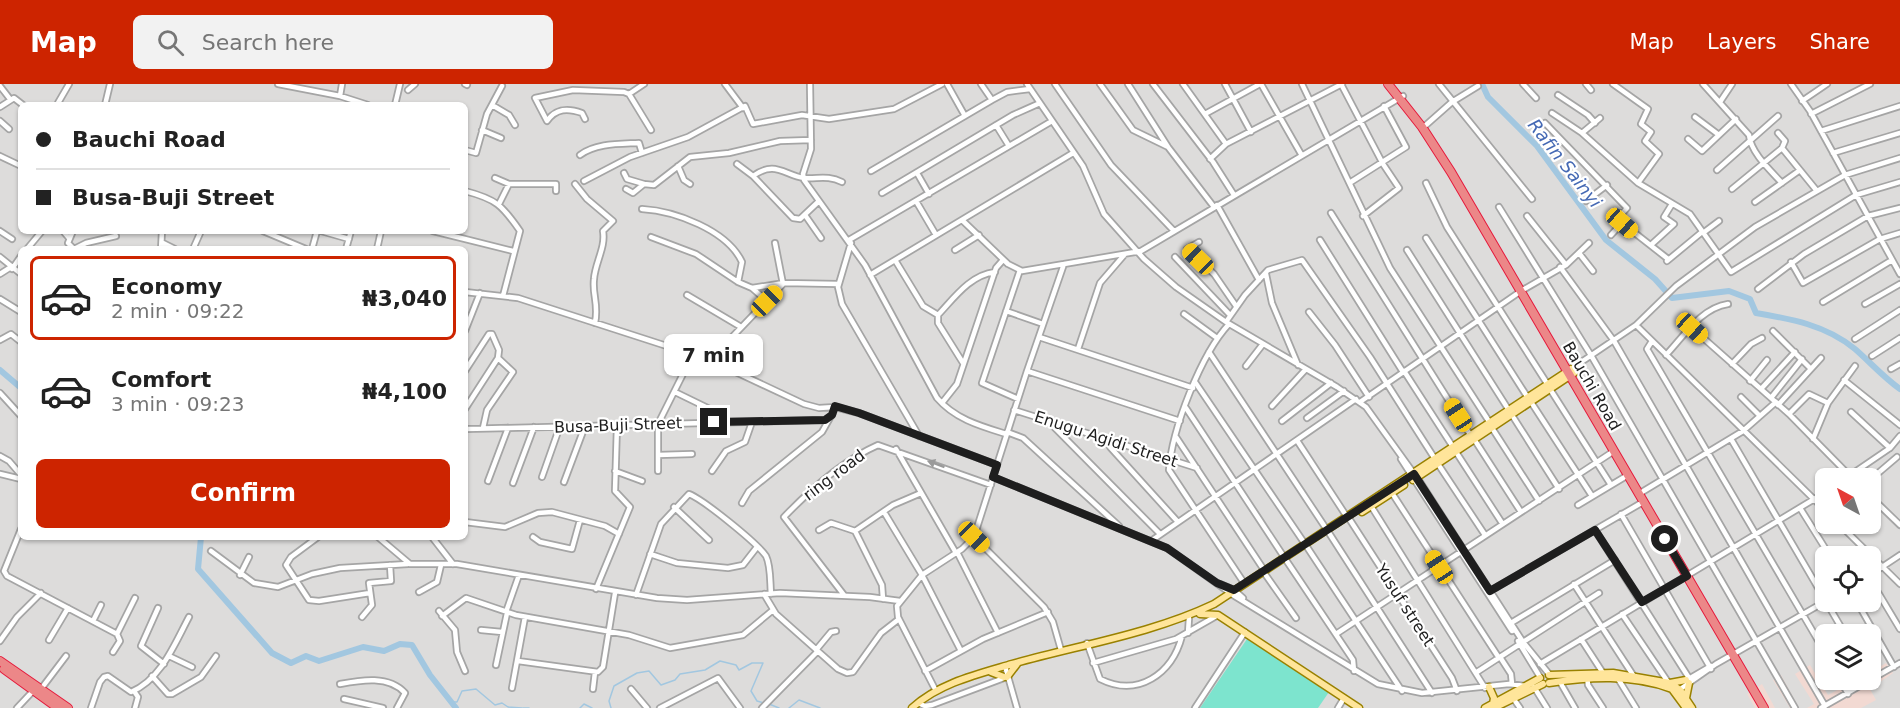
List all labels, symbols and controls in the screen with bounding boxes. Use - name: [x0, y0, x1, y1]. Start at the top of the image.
- search box: [133, 15, 553, 69]
- text: Map: [30, 26, 97, 59]
- icon: search: [154, 26, 187, 59]
- text: Search here: [202, 30, 334, 55]
- text: Map: [1630, 30, 1674, 54]
- text: Layers: [1707, 30, 1776, 54]
- text: Share: [1809, 30, 1870, 54]
- water label: Rafin Sainyi: [1524, 114, 1606, 212]
- text: Bauchi Road: [72, 127, 226, 152]
- text: Busa-Buji Street: [72, 185, 274, 210]
- car: [1603, 204, 1641, 242]
- car: [1179, 240, 1217, 278]
- icon: car: [39, 271, 93, 325]
- text: Economy: [111, 274, 222, 299]
- car: [748, 282, 786, 320]
- text: ₦3,040: [362, 286, 447, 311]
- text: 2 min · 09:22: [111, 299, 245, 323]
- car: [1673, 309, 1711, 347]
- callout: 7 min: [664, 335, 764, 377]
- street label: Bauchi Road: [1559, 338, 1625, 434]
- text: 7 min: [682, 343, 745, 367]
- icon: car: [39, 364, 93, 418]
- text: Comfort: [111, 367, 211, 392]
- text: ₦4,100: [362, 379, 447, 404]
- text: 3 min · 09:23: [111, 392, 245, 416]
- car: [1441, 395, 1475, 435]
- street label: Enugu Agidi Street: [1032, 407, 1180, 471]
- route end: [700, 408, 727, 435]
- street label: Busa-Buji Street: [554, 413, 682, 437]
- street label: ring road: [799, 446, 869, 504]
- one-way arrow: [927, 458, 945, 468]
- button: Confirm: [36, 459, 450, 528]
- north arrow: [1815, 468, 1881, 534]
- map controls: [1815, 468, 1881, 690]
- car: [955, 518, 993, 556]
- route start: [1651, 525, 1678, 552]
- button: locate: [1815, 546, 1881, 612]
- car: [1422, 547, 1456, 587]
- street label: Yusuf street: [1371, 560, 1439, 650]
- button: layers: [1815, 624, 1881, 690]

